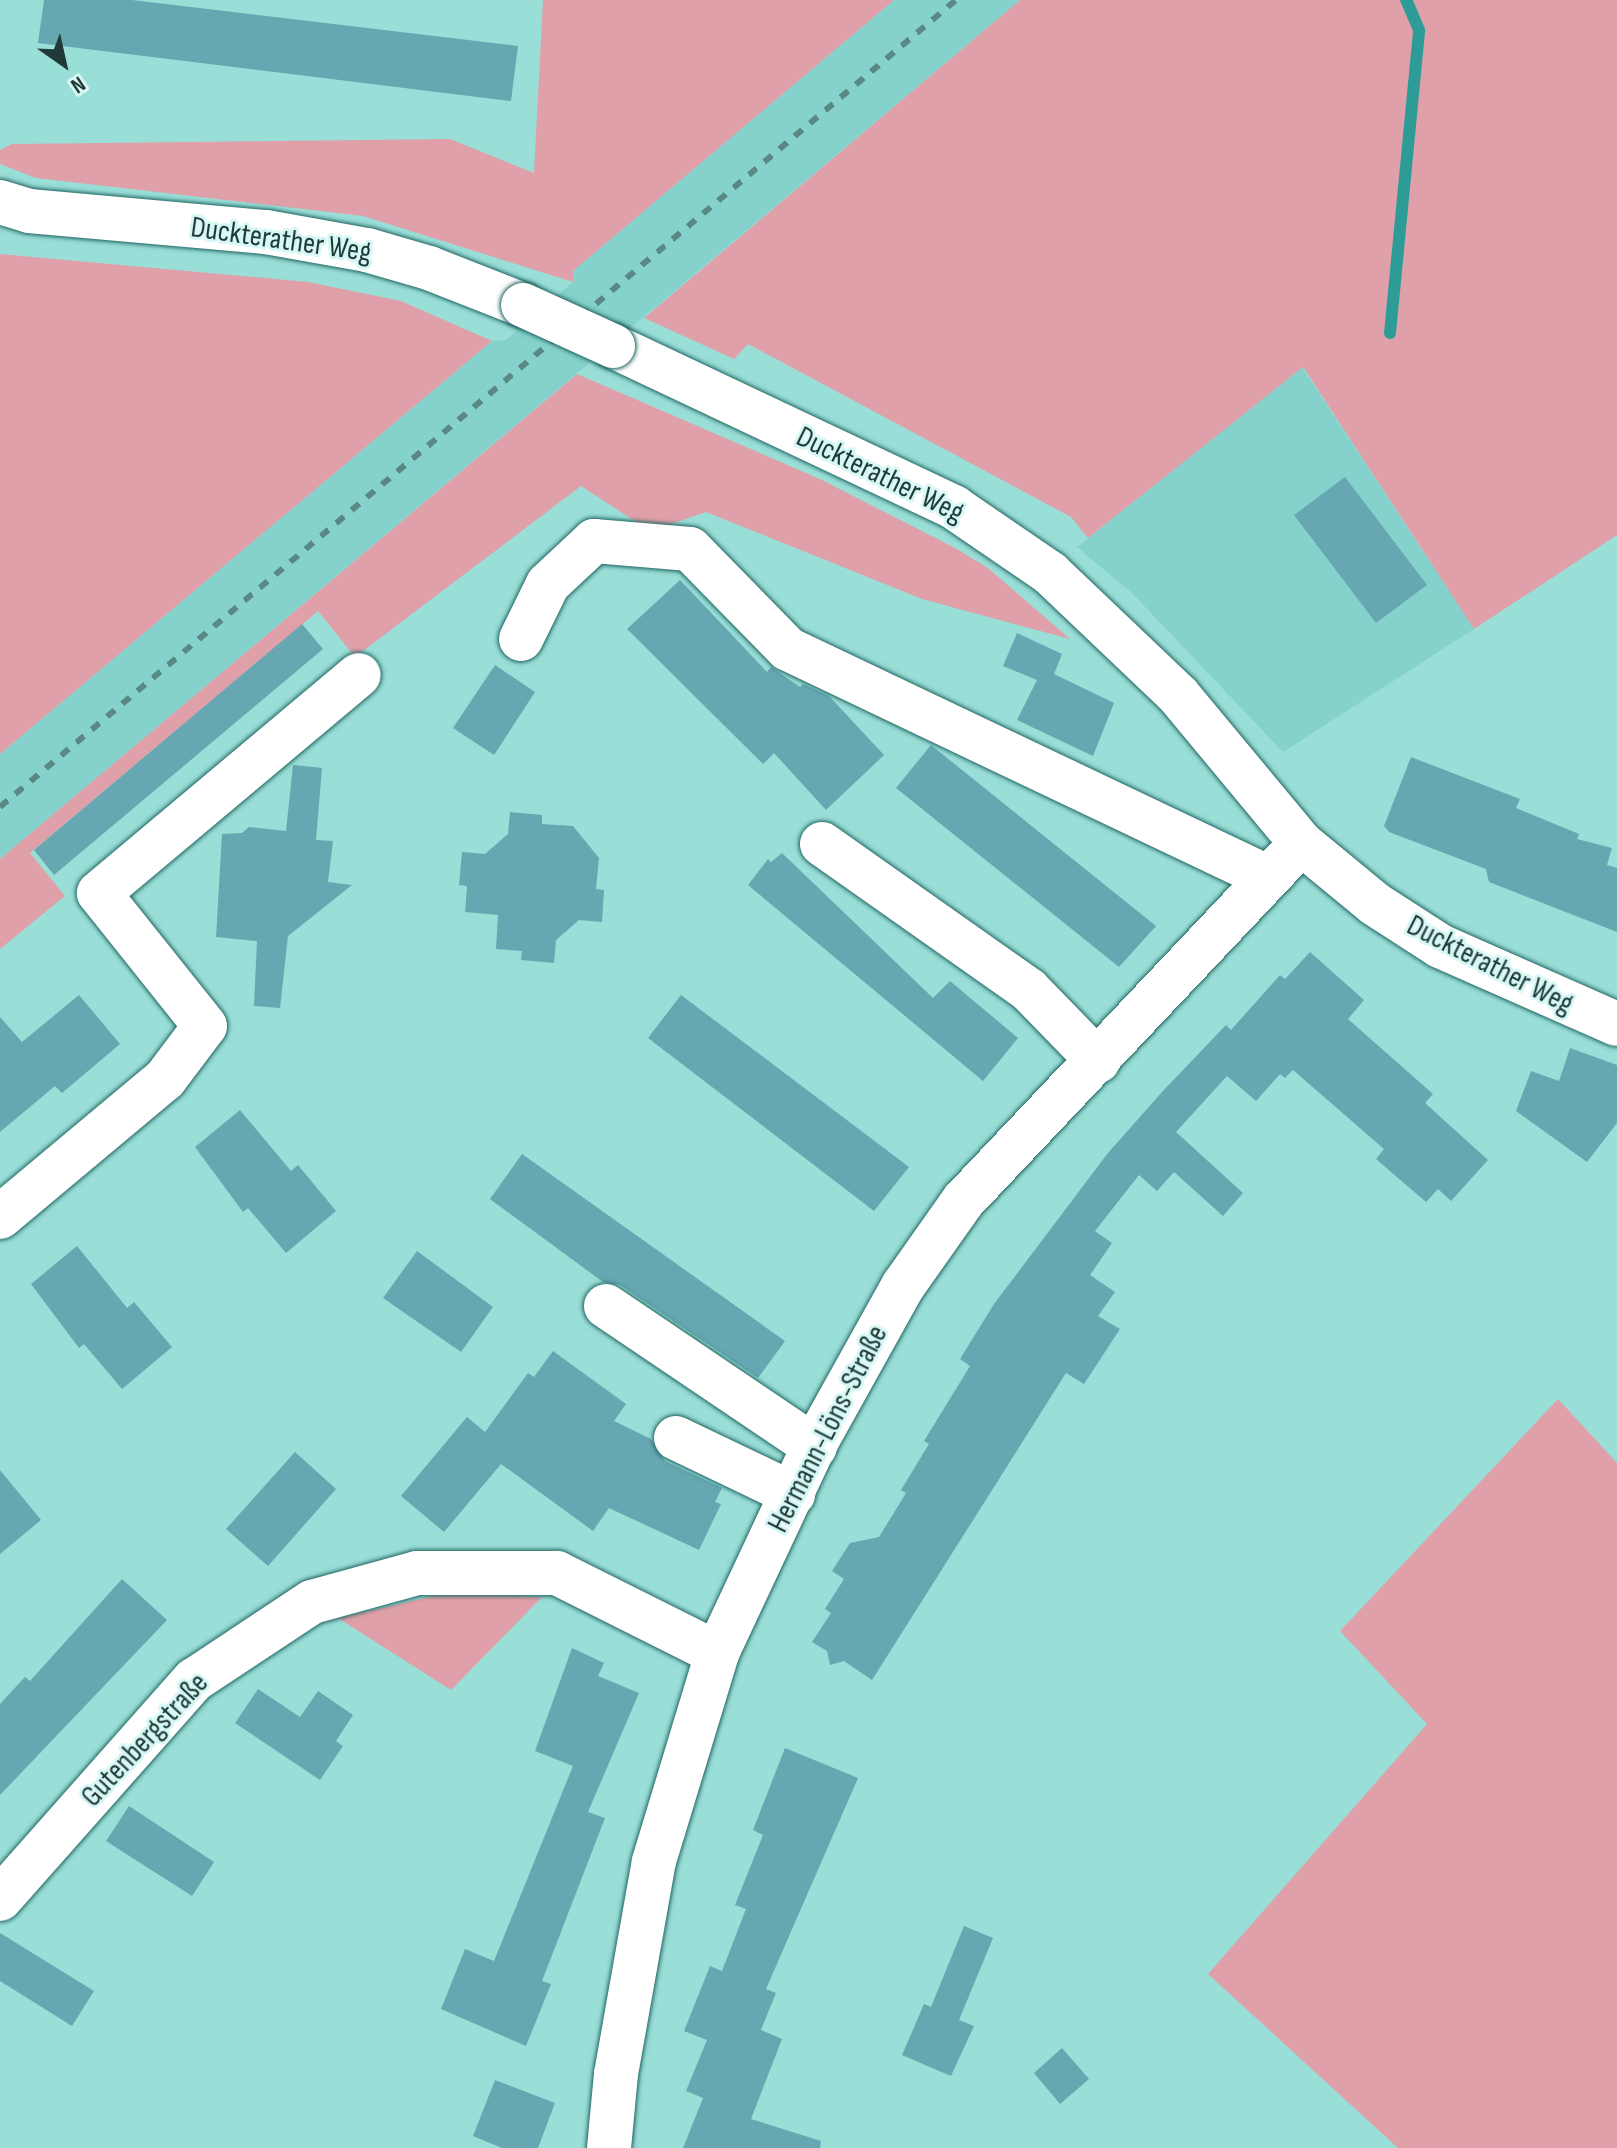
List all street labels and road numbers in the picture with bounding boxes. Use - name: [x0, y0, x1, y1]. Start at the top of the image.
- street label: Duckterather Weg: [188, 210, 374, 270]
- street label: Duckterather Weg: [790, 419, 970, 531]
- street label: Duckterather Weg: [1401, 908, 1579, 1022]
- street label: Hermann-Löns-Straße: [760, 1320, 896, 1538]
- street label: Gutenbergstraße: [74, 1666, 216, 1814]

